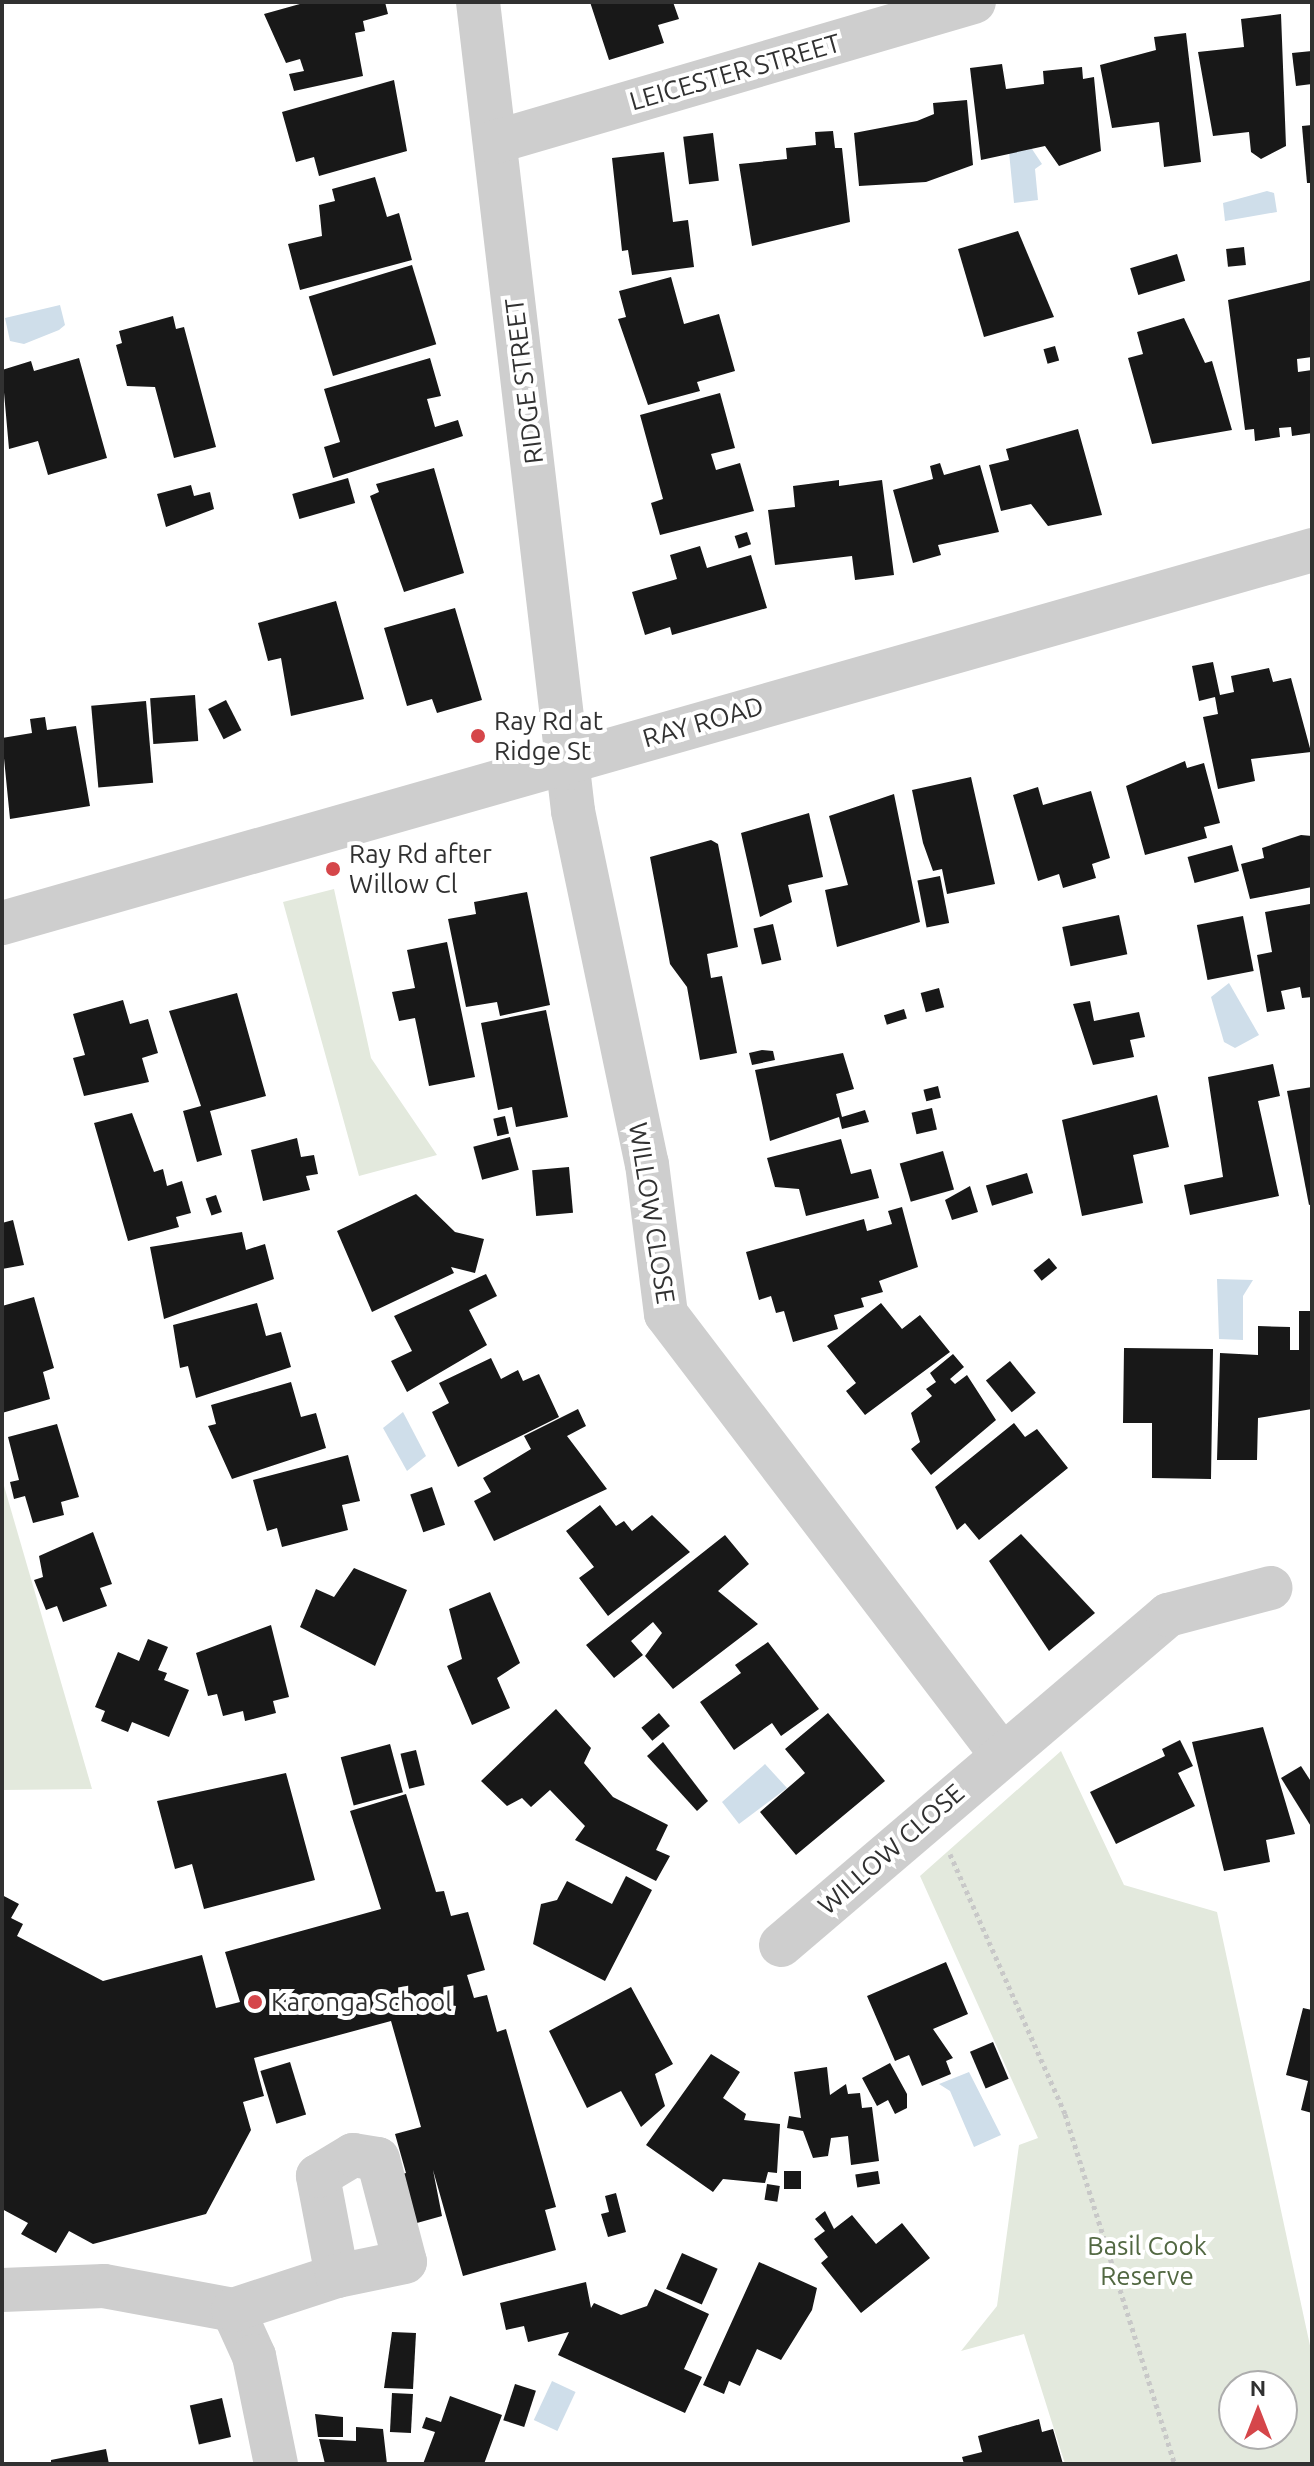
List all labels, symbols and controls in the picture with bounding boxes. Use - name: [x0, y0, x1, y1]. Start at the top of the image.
- street label: LEICESTER STREET: [626, 27, 844, 117]
- street label: RIDGE STREET: [498, 296, 550, 466]
- street label: RAY ROAD: [639, 690, 767, 754]
- place label: Ray Rd at Ridge St: [494, 705, 603, 766]
- marker: Ray Rd at Ridge St: [469, 727, 487, 745]
- place label: Ray Rd after Willow Cl: [349, 838, 492, 900]
- marker: Ray Rd after Willow Cl: [324, 860, 342, 878]
- street label: WILLOW CLOSE: [622, 1120, 682, 1306]
- street label: WILLOW CLOSE: [812, 1777, 970, 1921]
- place label: Karonga School: [271, 1986, 452, 2018]
- marker: Karonga School: [246, 1993, 264, 2011]
- park label: Basil Cook Reserve: [1087, 2230, 1207, 2292]
- north arrow: [1218, 2370, 1298, 2450]
- text: N: [1250, 2375, 1266, 2400]

